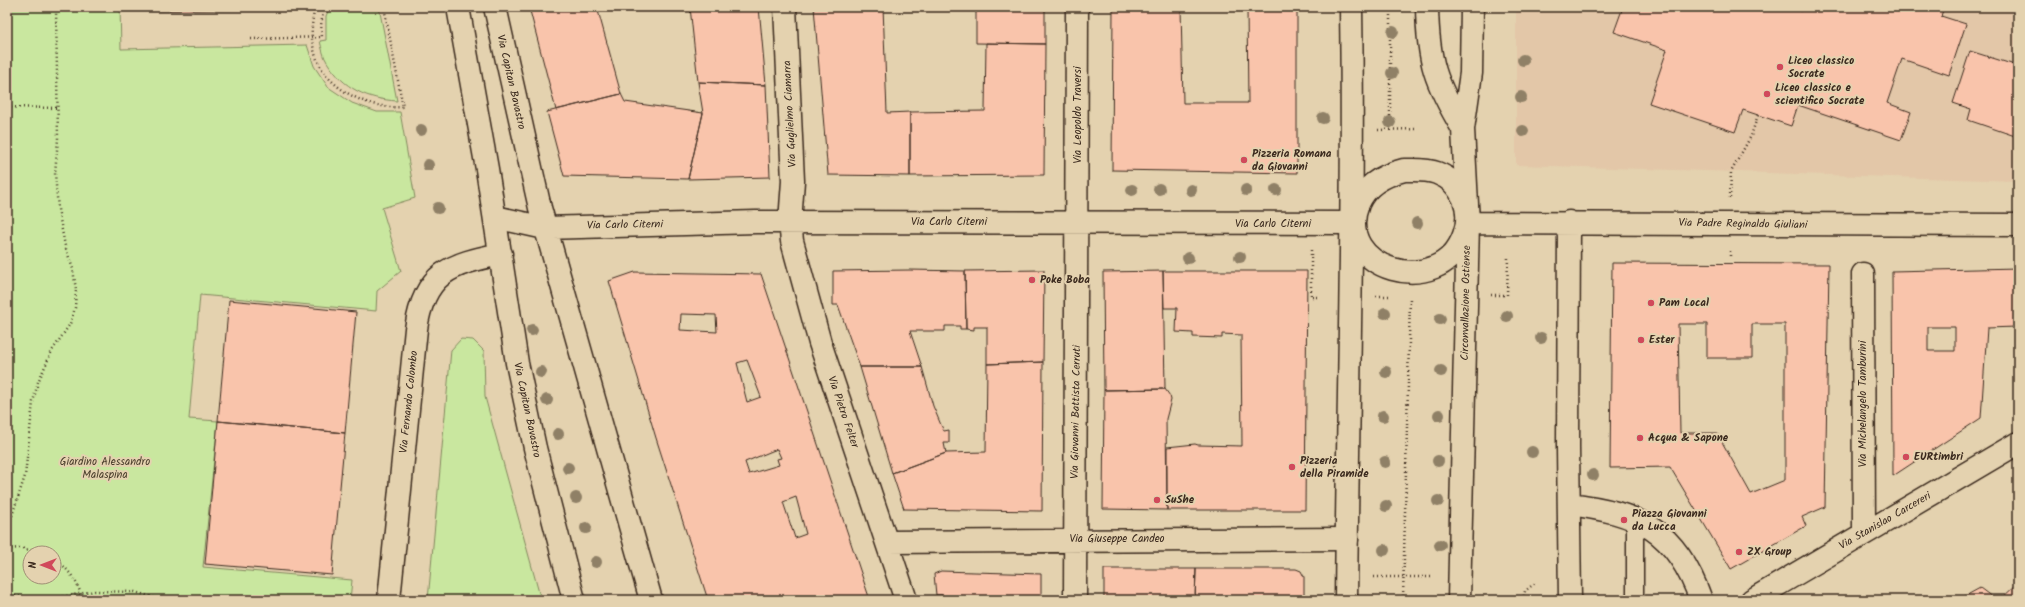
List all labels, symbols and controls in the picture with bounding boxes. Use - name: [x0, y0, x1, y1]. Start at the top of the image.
- street label: Via Capitan Bavastro: [491, 33, 531, 131]
- place label: Liceo classico Socrate: [1788, 52, 1854, 83]
- street label: Via Guglielmo Ciamarra: [778, 60, 802, 168]
- marker: Liceo classico Socrate: [1775, 62, 1785, 72]
- street label: Via Leopoldo Traversi: [1069, 66, 1087, 164]
- place label: Liceo classico e scientifico Socrate: [1775, 79, 1865, 110]
- marker: Liceo classico e scientifico Socrate: [1762, 89, 1772, 99]
- place label: Pizzeria Romana da Giovanni: [1252, 145, 1332, 176]
- marker: Pizzeria Romana da Giovanni: [1239, 155, 1249, 165]
- street label: Via Carlo Citerni: [911, 213, 987, 231]
- street label: Via Padre Reginaldo Giuliani: [1678, 214, 1808, 234]
- street label: Via Carlo Citerni: [587, 215, 664, 235]
- street label: Via Carlo Citerni: [1235, 215, 1311, 233]
- street label: Circonvallazione Ostiense: [1456, 245, 1476, 361]
- place label: Poke Boba: [1040, 271, 1090, 289]
- marker: Poke Boba: [1027, 275, 1037, 285]
- place label: Pam Local: [1659, 294, 1709, 312]
- marker: Pam Local: [1646, 298, 1656, 308]
- place label: Ester: [1649, 331, 1676, 349]
- marker: Ester: [1636, 335, 1646, 345]
- street label: Via Michelangelo Tamburini: [1854, 340, 1872, 467]
- street label: Via Giovanni Battista Cerruti: [1066, 345, 1086, 479]
- street label: Via Fernando Colombo: [395, 350, 423, 454]
- street label: Via Capitan Bavastro: [508, 361, 546, 459]
- street label: Via Pietro Felter: [822, 374, 864, 452]
- place label: Acqua & Sapone: [1648, 429, 1729, 447]
- marker: Acqua & Sapone: [1635, 433, 1645, 443]
- place label: EURtimbri: [1914, 448, 1964, 466]
- place label: Pizzeria della Piramide: [1300, 452, 1369, 483]
- marker: EURtimbri: [1901, 452, 1911, 462]
- park label: Giardino Alessandro Malaspina: [60, 453, 150, 484]
- marker: Pizzeria della Piramide: [1287, 462, 1297, 472]
- street label: Via Stanislao Carcereri: [1836, 487, 1935, 555]
- place label: SuShe: [1165, 491, 1195, 509]
- marker: SuShe: [1152, 495, 1162, 505]
- place label: Piazza Giovanni da Lucca: [1632, 505, 1708, 536]
- marker: Piazza Giovanni da Lucca: [1619, 515, 1629, 525]
- street label: Via Giuseppe Candeo: [1069, 530, 1165, 548]
- place label: ZX Group: [1747, 543, 1792, 561]
- north arrow: [22, 545, 62, 585]
- marker: ZX Group: [1734, 547, 1744, 557]
- text: N: [24, 561, 42, 568]

